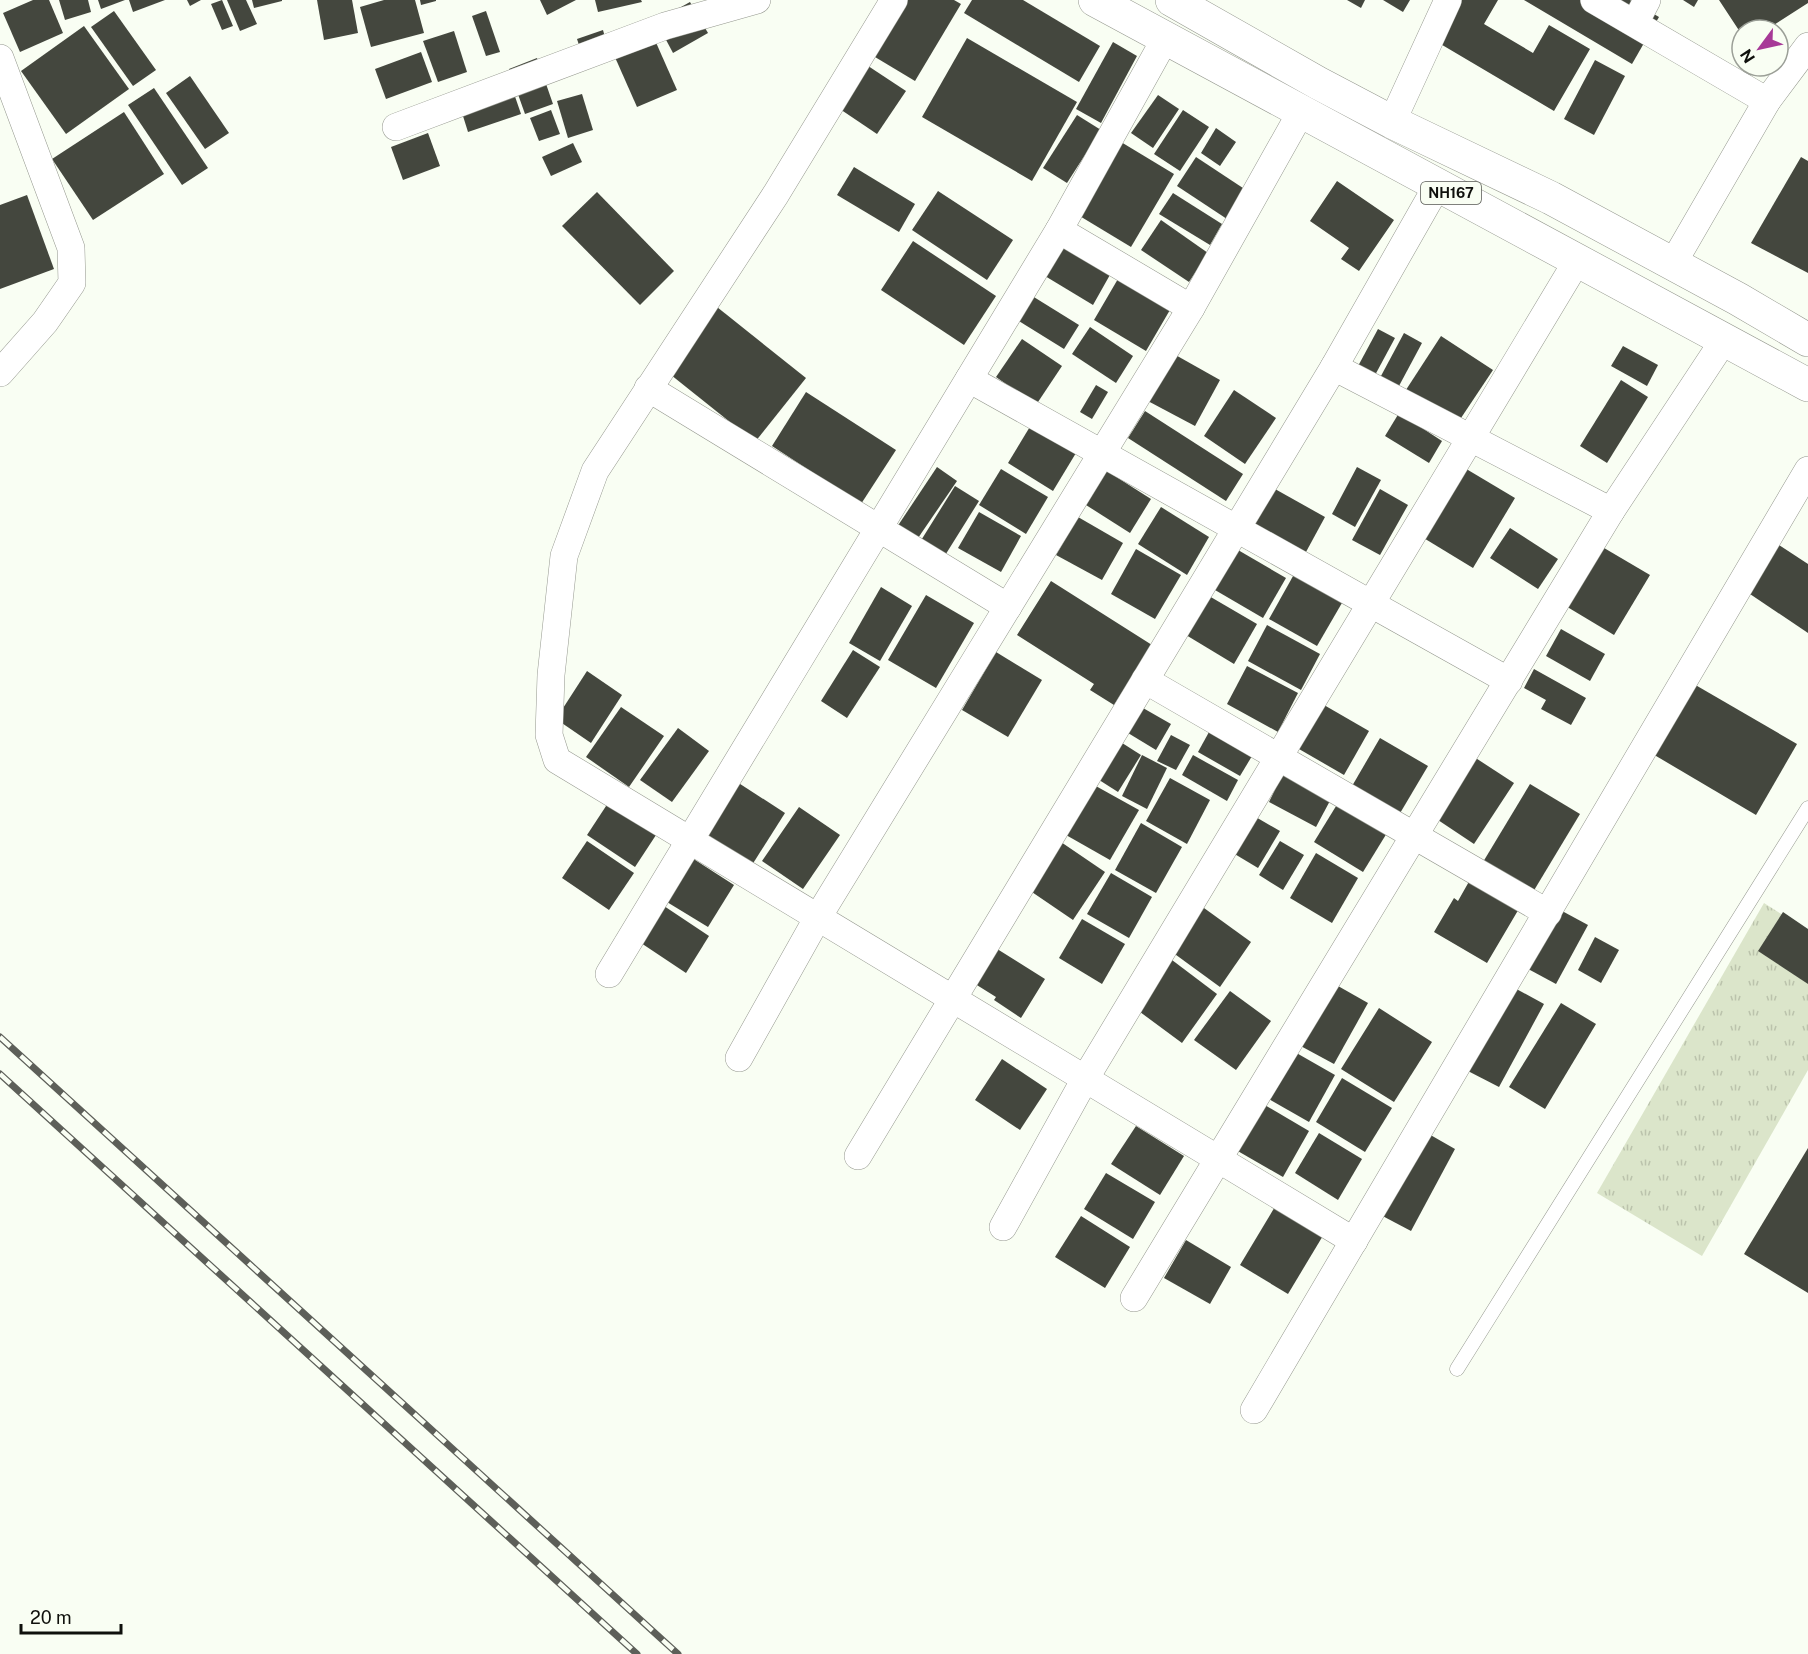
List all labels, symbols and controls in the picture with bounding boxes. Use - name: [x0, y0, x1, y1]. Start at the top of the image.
- north arrow: [1730, 18, 1790, 78]
- text: N: [1736, 45, 1759, 66]
- road number: NH167: [1421, 182, 1481, 204]
- scale bar: [21, 1597, 122, 1635]
- text: 20 m: [30, 1607, 72, 1628]

